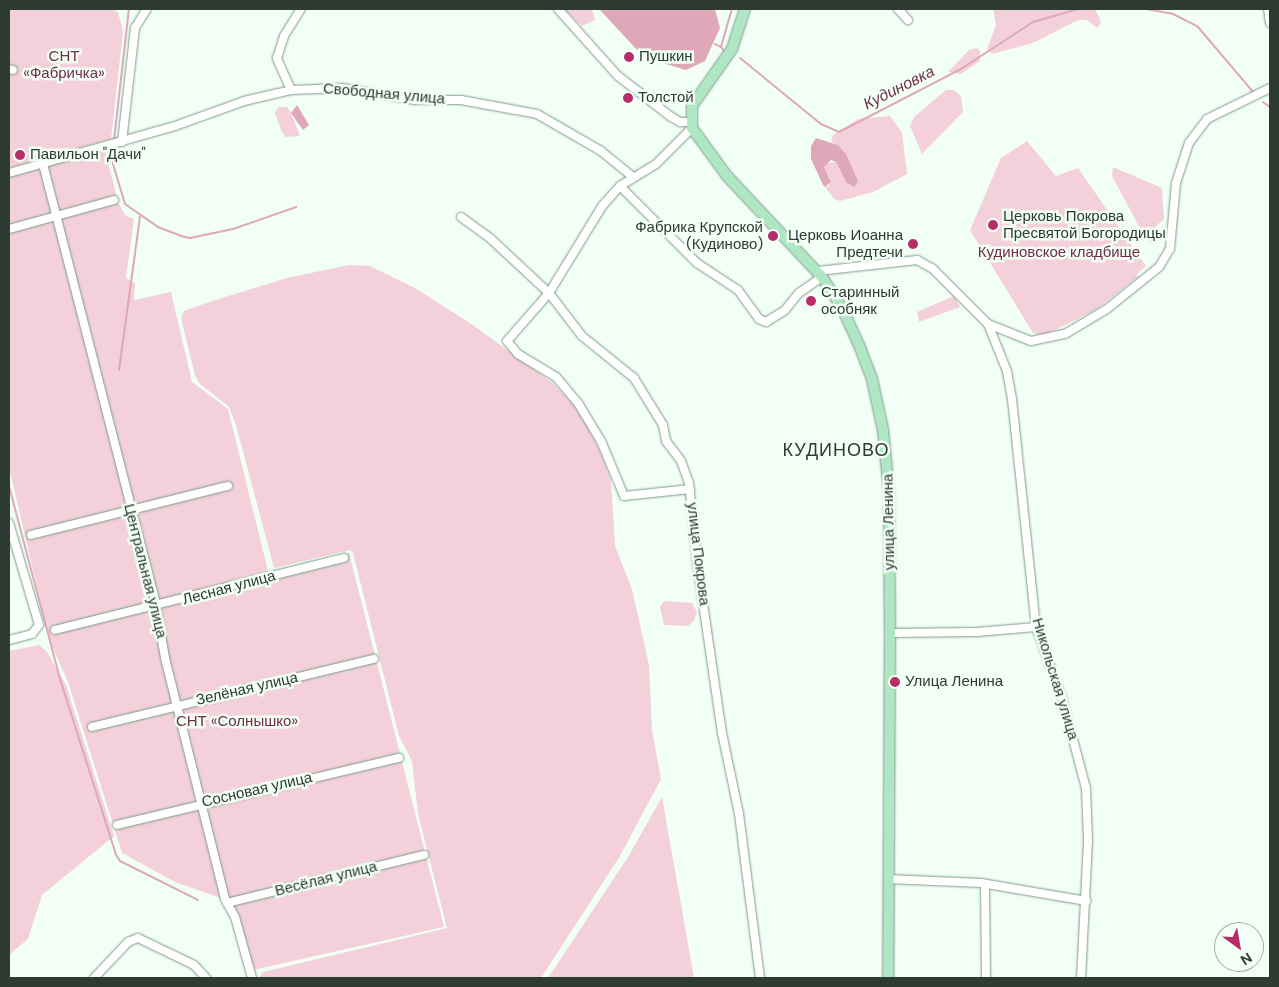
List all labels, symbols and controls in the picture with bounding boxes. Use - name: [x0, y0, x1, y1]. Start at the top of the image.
- park label: СНТ «Фабричка»: [23, 47, 105, 82]
- place label: Пушкин: [639, 48, 693, 66]
- marker: Пушкин: [623, 51, 635, 63]
- water label: Кудиновка: [860, 62, 938, 114]
- street label: Свободная улица: [322, 80, 446, 108]
- place label: Толстой: [638, 89, 694, 107]
- marker: Толстой: [622, 92, 634, 104]
- place label: Павильон "Дачи": [30, 146, 146, 164]
- marker: Павильон "Дачи": [14, 149, 26, 161]
- place label: Церковь Покрова Пресвятой Богородицы: [1003, 207, 1166, 242]
- place label: Фабрика Крупской (Кудиново): [635, 218, 763, 253]
- marker: Церковь Покрова Пресвятой Богородицы: [987, 219, 999, 231]
- place label: Церковь Иоанна Предтечи: [788, 226, 903, 261]
- marker: Фабрика Крупской (Кудиново): [767, 230, 779, 242]
- marker: Церковь Иоанна Предтечи: [907, 238, 919, 250]
- park label: Кудиновское кладбище: [978, 244, 1140, 262]
- place label: Старинный особняк: [821, 283, 899, 318]
- marker: Старинный особняк: [805, 295, 817, 307]
- district label: КУДИНОВО: [782, 439, 890, 461]
- street label: улица Ленина: [879, 474, 899, 570]
- street label: улица Покрова: [683, 501, 713, 607]
- street label: Центральная улица: [120, 502, 170, 640]
- street label: Лесная улица: [180, 567, 278, 609]
- street label: Никольская улица: [1028, 616, 1082, 742]
- street label: Зелёная улица: [194, 669, 300, 709]
- place label: Улица Ленина: [905, 673, 1003, 691]
- marker: Улица Ленина: [889, 676, 901, 688]
- park label: СНТ «Солнышко»: [176, 713, 298, 731]
- street label: Сосновая улица: [200, 769, 314, 811]
- street label: Весёлая улица: [273, 858, 379, 900]
- north arrow: [1214, 922, 1264, 972]
- text: N: [1237, 949, 1256, 969]

